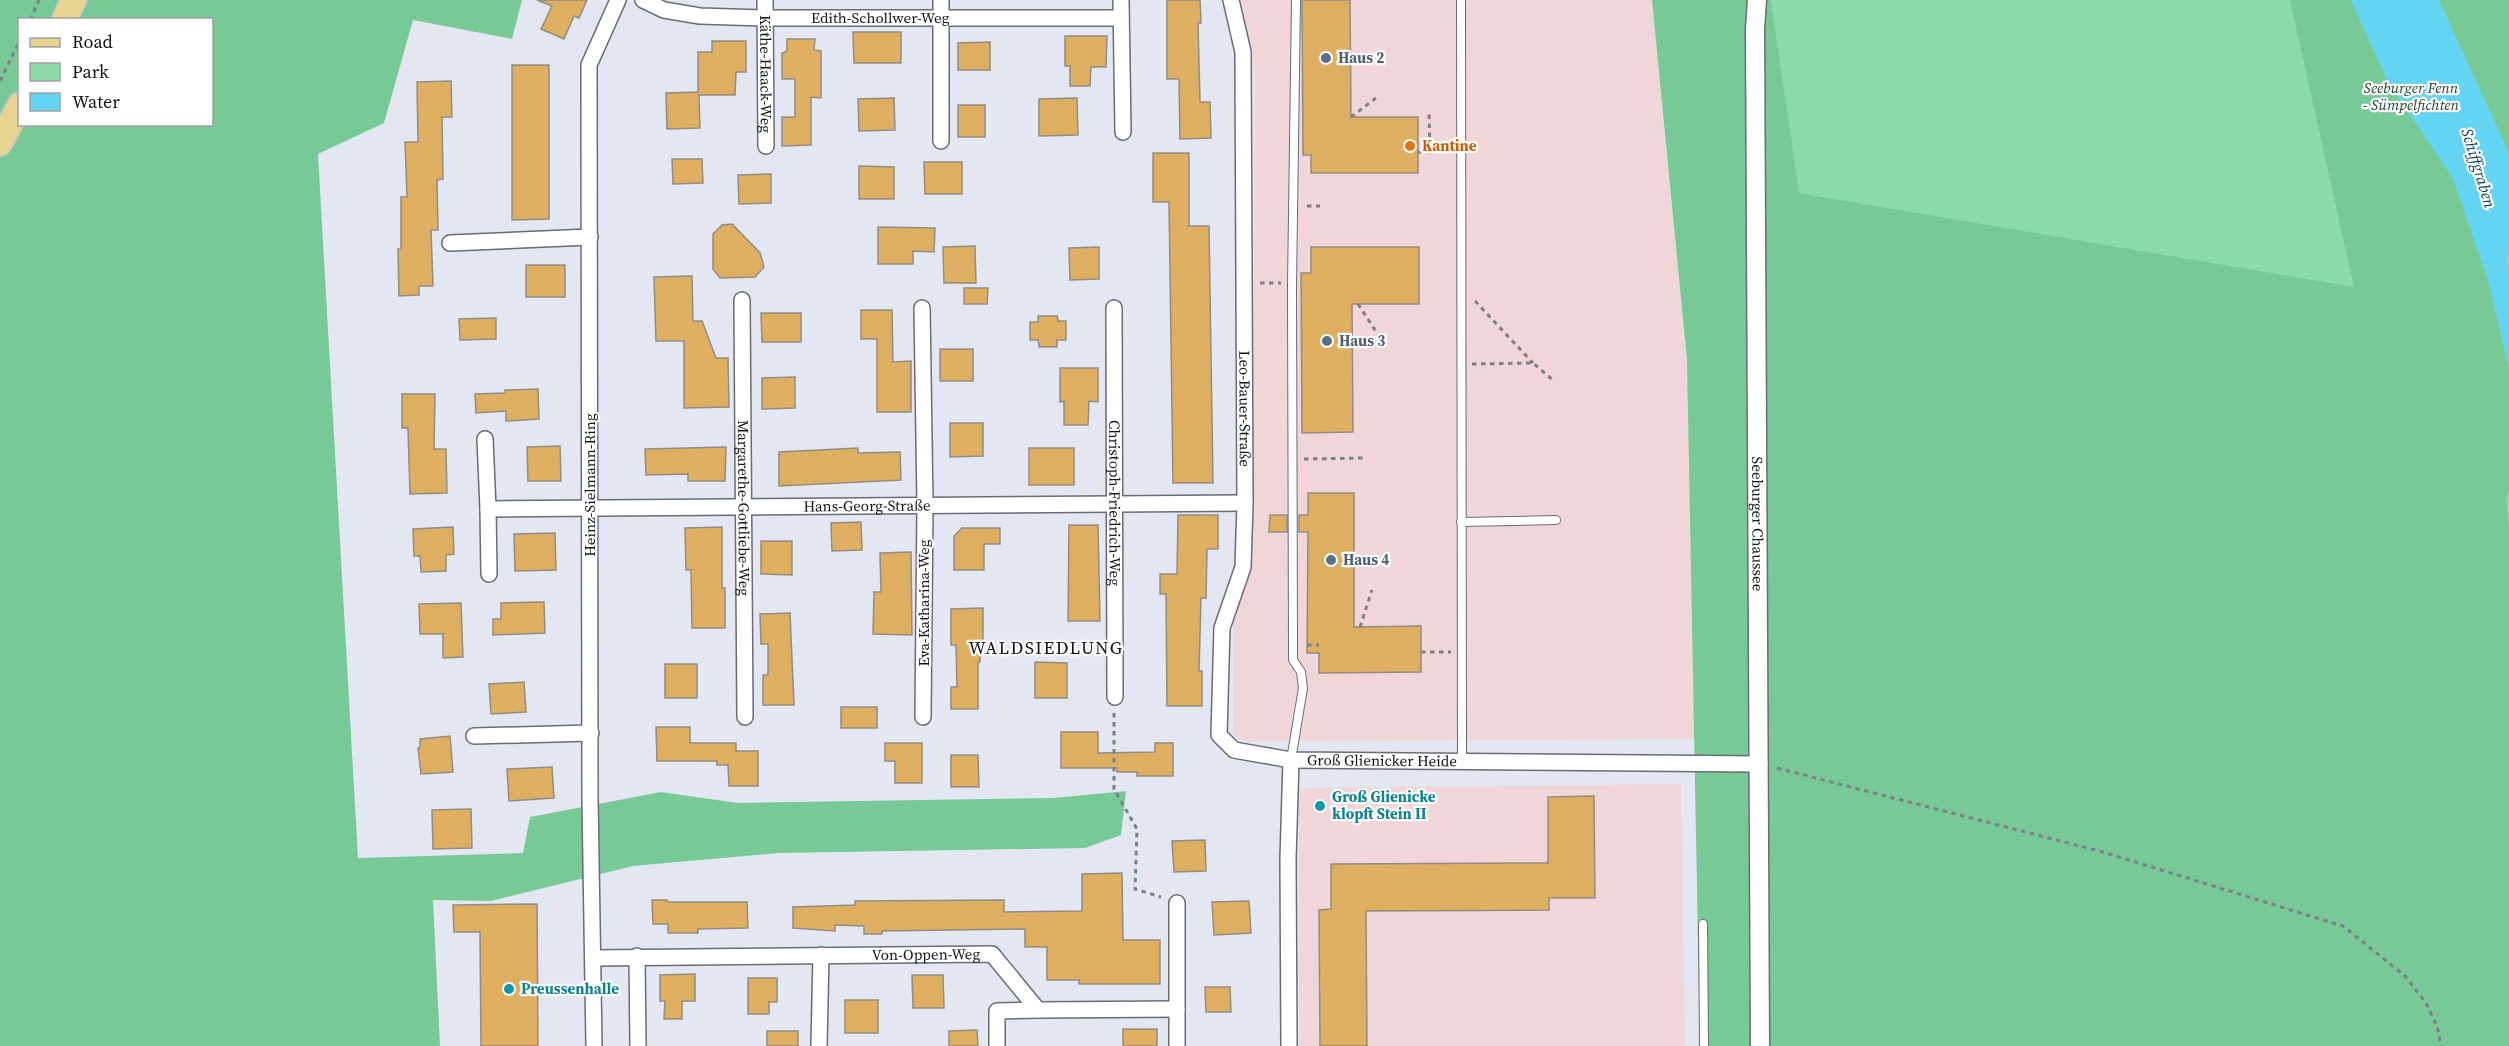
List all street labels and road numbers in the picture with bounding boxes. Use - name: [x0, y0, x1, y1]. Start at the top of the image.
- street label: Edith-Schollwer-Weg: [811, 7, 950, 28]
- street label: Käthe-Haack-Weg: [755, 15, 777, 133]
- street label: Leo-Bauer-Straße: [1234, 350, 1256, 467]
- street label: Heinz-Sielmann-Ring: [579, 413, 600, 557]
- street label: Margarethe-Gottliebe-Weg: [733, 420, 755, 596]
- street label: Christoph-Friedrich-Weg: [1104, 420, 1126, 586]
- street label: Seeburger Chaussee: [1747, 457, 1769, 592]
- street label: Hans-Georg-Straße: [803, 494, 931, 516]
- street label: Eva-Katharina-Weg: [913, 539, 934, 667]
- street label: Groß Glienicker Heide: [1307, 749, 1457, 771]
- street label: Von-Oppen-Weg: [872, 943, 981, 965]

